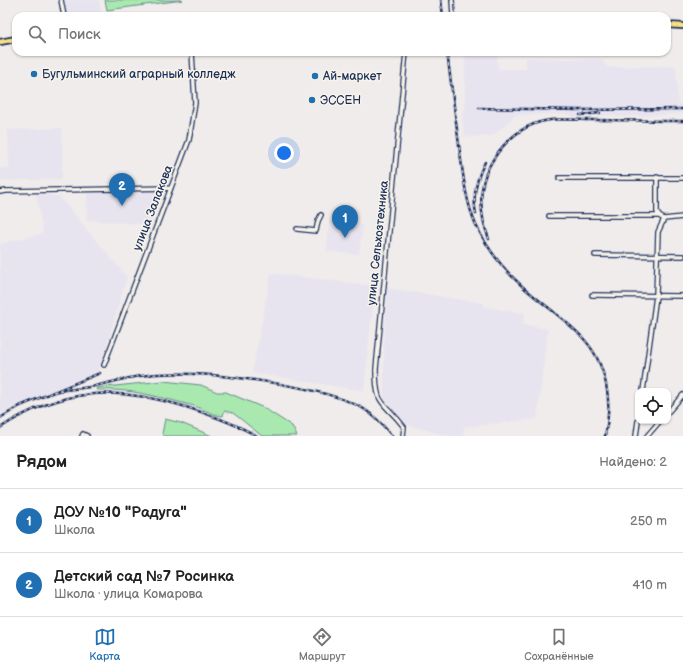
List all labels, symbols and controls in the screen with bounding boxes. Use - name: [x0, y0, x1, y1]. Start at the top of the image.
- search box: [12, 12, 671, 56]
- icon: search: [26, 23, 48, 45]
- text: Поиск: [58, 25, 101, 44]
- place label: Бугульминский аграрный колледж: [42, 67, 236, 82]
- marker: Бугульминский аграрный колледж: [29, 69, 39, 79]
- place label: Ай-маркет: [322, 69, 382, 84]
- marker: Ай-маркет: [310, 71, 320, 81]
- place label: ЭССЕН: [320, 93, 361, 108]
- marker: ЭССЕН: [307, 95, 317, 105]
- your location: [274, 143, 294, 163]
- street label: улица Залакова: [130, 163, 176, 253]
- pin: 2: [109, 173, 135, 206]
- street label: улица Сельхозтехника: [364, 180, 392, 306]
- pin: 1: [332, 205, 358, 238]
- map controls: [635, 388, 671, 424]
- button: locate: [635, 388, 671, 424]
- text: Рядом: [16, 452, 67, 472]
- text: Найдено: 2: [599, 454, 667, 470]
- text: ДОУ №10 "Радуга": [54, 503, 187, 522]
- text: 1: [26, 513, 32, 529]
- text: 250 m: [630, 513, 667, 529]
- text: Школа: [54, 522, 95, 538]
- text: Детский сад №7 Росинка: [54, 567, 234, 586]
- text: 2: [25, 577, 33, 593]
- text: 410 m: [632, 577, 667, 593]
- text: Школа · улица Комарова: [54, 586, 203, 602]
- tab: Карта: [89, 626, 120, 663]
- tab: Маршрут: [299, 626, 346, 663]
- tab: Сохранённые: [524, 626, 594, 663]

